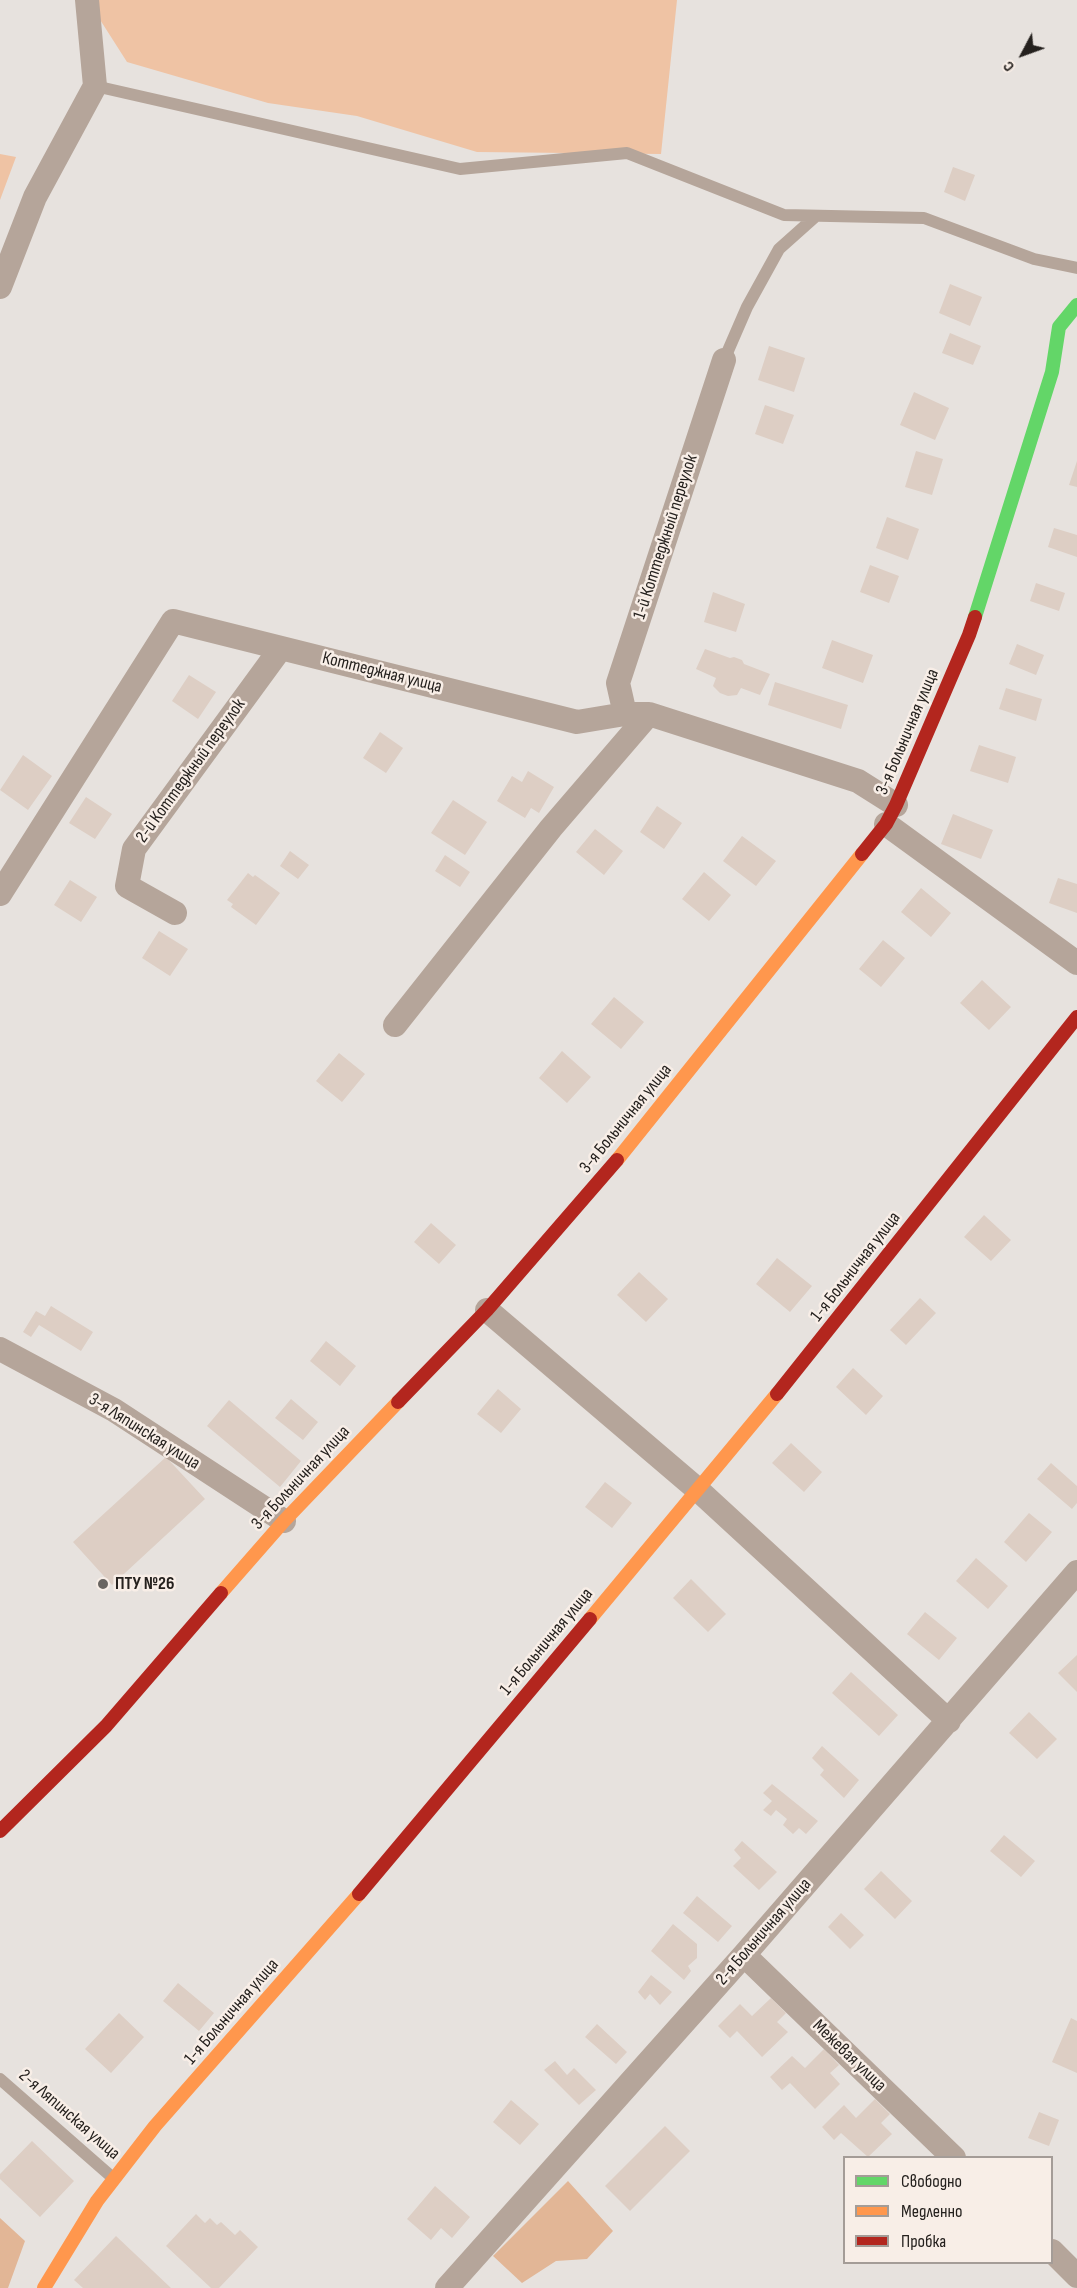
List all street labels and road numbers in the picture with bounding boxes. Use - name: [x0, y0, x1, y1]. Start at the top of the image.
- street label: 1-й Коттеджный переулок: [629, 452, 703, 622]
- street label: Коттеджная улица: [320, 648, 444, 698]
- street label: 3-я Больничная улица: [872, 666, 944, 798]
- street label: 2-й Коттеджный переулок: [132, 695, 250, 847]
- street label: 3-я Больничная улица: [575, 1060, 677, 1178]
- street label: 1-я Больничная улица: [806, 1208, 906, 1326]
- street label: 3-я Ляпинская улица: [84, 1389, 204, 1475]
- street label: 3-я Больничная улица: [247, 1421, 355, 1535]
- street label: 1-я Больничная улица: [496, 1584, 598, 1700]
- street label: 2-я Больничная улица: [712, 1874, 816, 1990]
- street label: 1-я Больничная улица: [180, 1955, 284, 2069]
- street label: Межевая улица: [808, 2015, 890, 2097]
- street label: 2-я Ляпинская улица: [14, 2065, 124, 2165]

